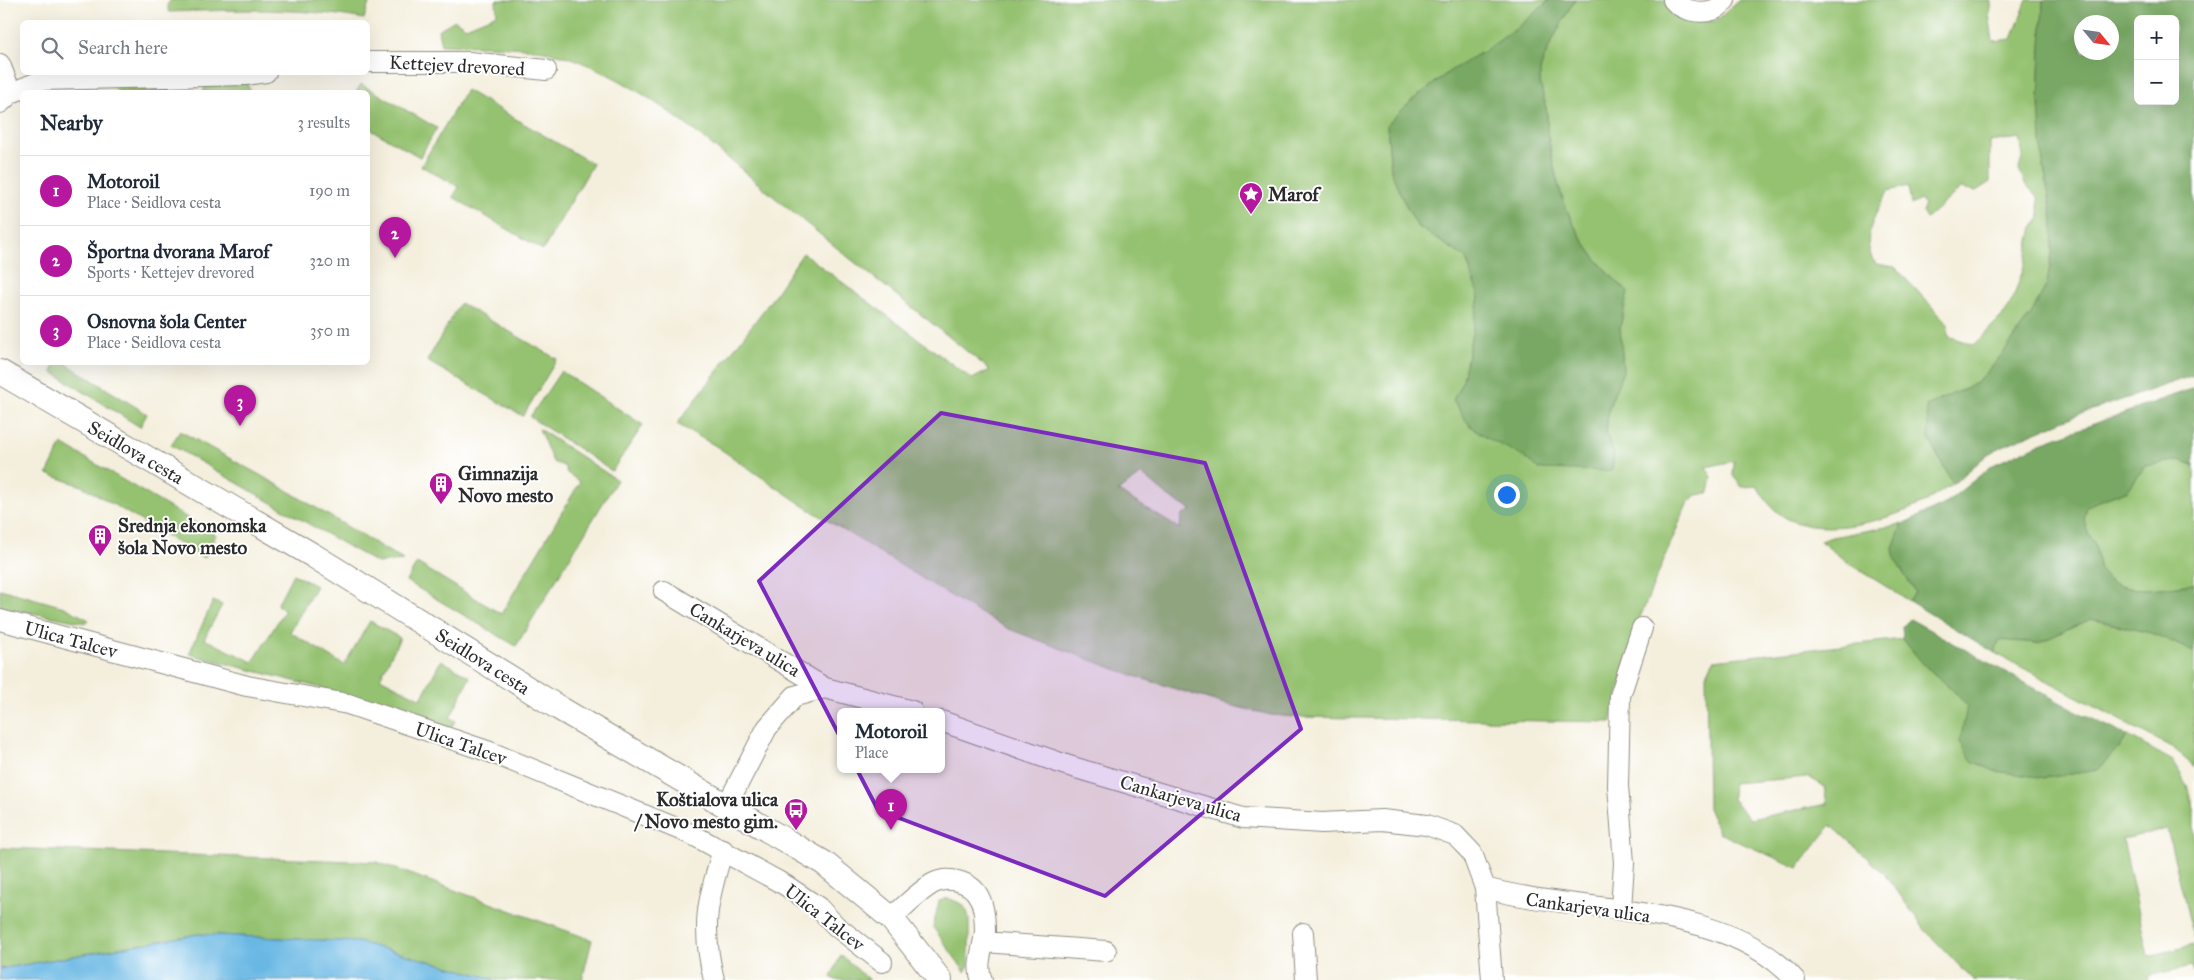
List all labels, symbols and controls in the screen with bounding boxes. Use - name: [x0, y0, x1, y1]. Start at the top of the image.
- north arrow: [2074, 15, 2119, 60]
- map controls: [2134, 15, 2179, 105]
- button: +: [2134, 15, 2179, 60]
- search box: [20, 20, 370, 75]
- icon: search: [38, 34, 66, 62]
- text: Search here: [78, 36, 168, 59]
- street label: Kettejev drevored: [389, 50, 526, 81]
- button: −: [2134, 60, 2179, 105]
- text: Nearby: [40, 110, 103, 136]
- text: 3 results: [297, 113, 350, 132]
- text: Motoroil: [87, 170, 160, 193]
- text: 1: [53, 181, 59, 200]
- text: 190 m: [309, 181, 350, 200]
- place icon: Marof: [1238, 181, 1264, 215]
- place label: Marof: [1268, 183, 1322, 206]
- text: Place · Seidlova cesta: [87, 193, 221, 212]
- pin: 2: [379, 217, 411, 258]
- text: Športna dvorana Marof: [87, 240, 270, 263]
- text: 2: [52, 251, 60, 270]
- text: 320 m: [310, 251, 350, 270]
- text: Sports · Kettejev drevored: [87, 263, 255, 282]
- text: Osnovna šola Center: [87, 310, 247, 333]
- text: 3: [53, 321, 59, 340]
- text: 350 m: [310, 321, 350, 340]
- text: Place · Seidlova cesta: [87, 333, 221, 352]
- pin: 3: [224, 385, 256, 426]
- street label: Seidlova cesta: [84, 416, 189, 490]
- place label: Gimnazija Novo mesto: [458, 462, 554, 507]
- building icon: Gimnazija Novo mesto: [428, 471, 454, 505]
- your location: [1494, 482, 1520, 508]
- place label: Srednja ekonomska šola Novo mesto: [118, 514, 267, 559]
- building icon: Srednja ekonomska šola Novo mesto: [87, 523, 113, 557]
- street label: Cankarjeva ulica: [685, 597, 805, 682]
- street label: Ulica Talcev: [22, 616, 121, 663]
- street label: Seidlova cesta: [431, 623, 535, 700]
- popup: [837, 708, 945, 773]
- street label: Ulica Talcev: [412, 717, 510, 770]
- text: Motoroil: [855, 720, 927, 743]
- text: Place: [855, 743, 888, 762]
- street label: Cankarjeva ulica: [1117, 770, 1245, 827]
- place label: Koštialova ulica / Novo mesto gim.: [633, 788, 779, 834]
- pin: 1: [875, 789, 907, 830]
- bus stop icon: Koštialova ulica / Novo mesto gim.: [783, 797, 809, 831]
- street label: Ulica Talcev: [780, 879, 870, 956]
- street label: Cankarjeva ulica: [1524, 887, 1653, 928]

